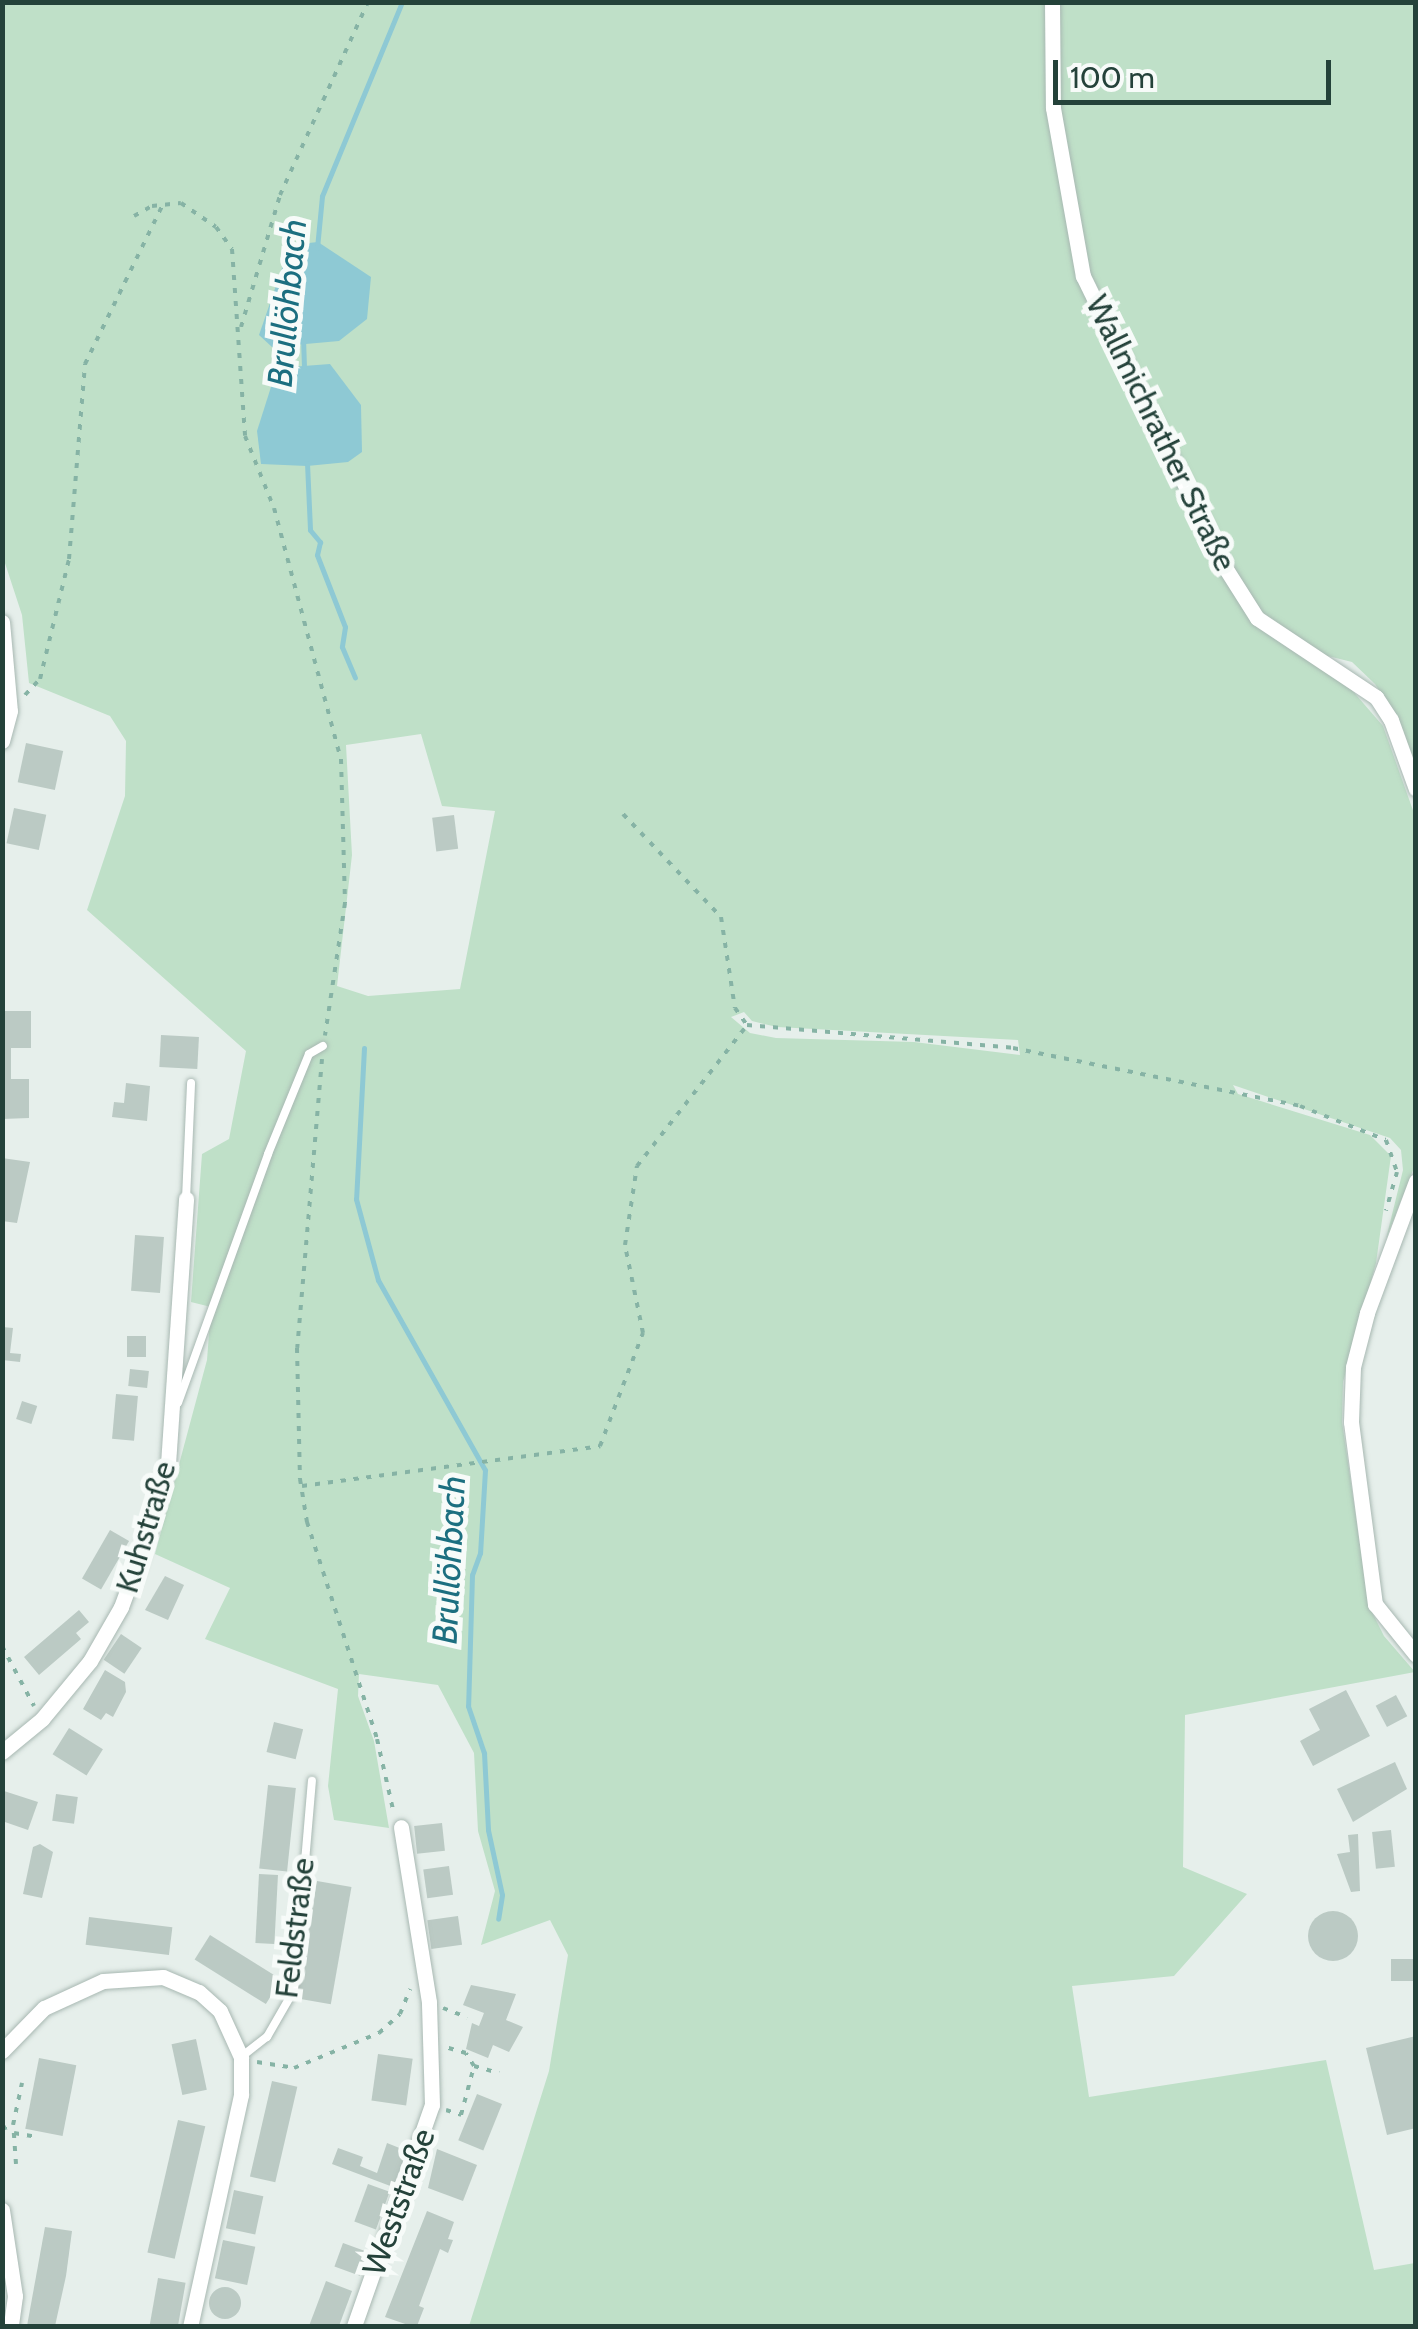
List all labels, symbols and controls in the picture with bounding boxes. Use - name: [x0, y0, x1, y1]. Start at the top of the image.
- scale bar: [1058, 40, 1336, 102]
- text: 100 m: [1070, 59, 1155, 96]
- water label: Brullöhbach: [259, 217, 315, 389]
- street label: Wallmichrather Straße: [1078, 289, 1244, 577]
- street label: Kuhstraße: [108, 1457, 184, 1597]
- water label: Brullöhbach: [424, 1475, 474, 1645]
- street label: Feldstraße: [267, 1856, 323, 2000]
- street label: Weststraße: [355, 2123, 443, 2281]

